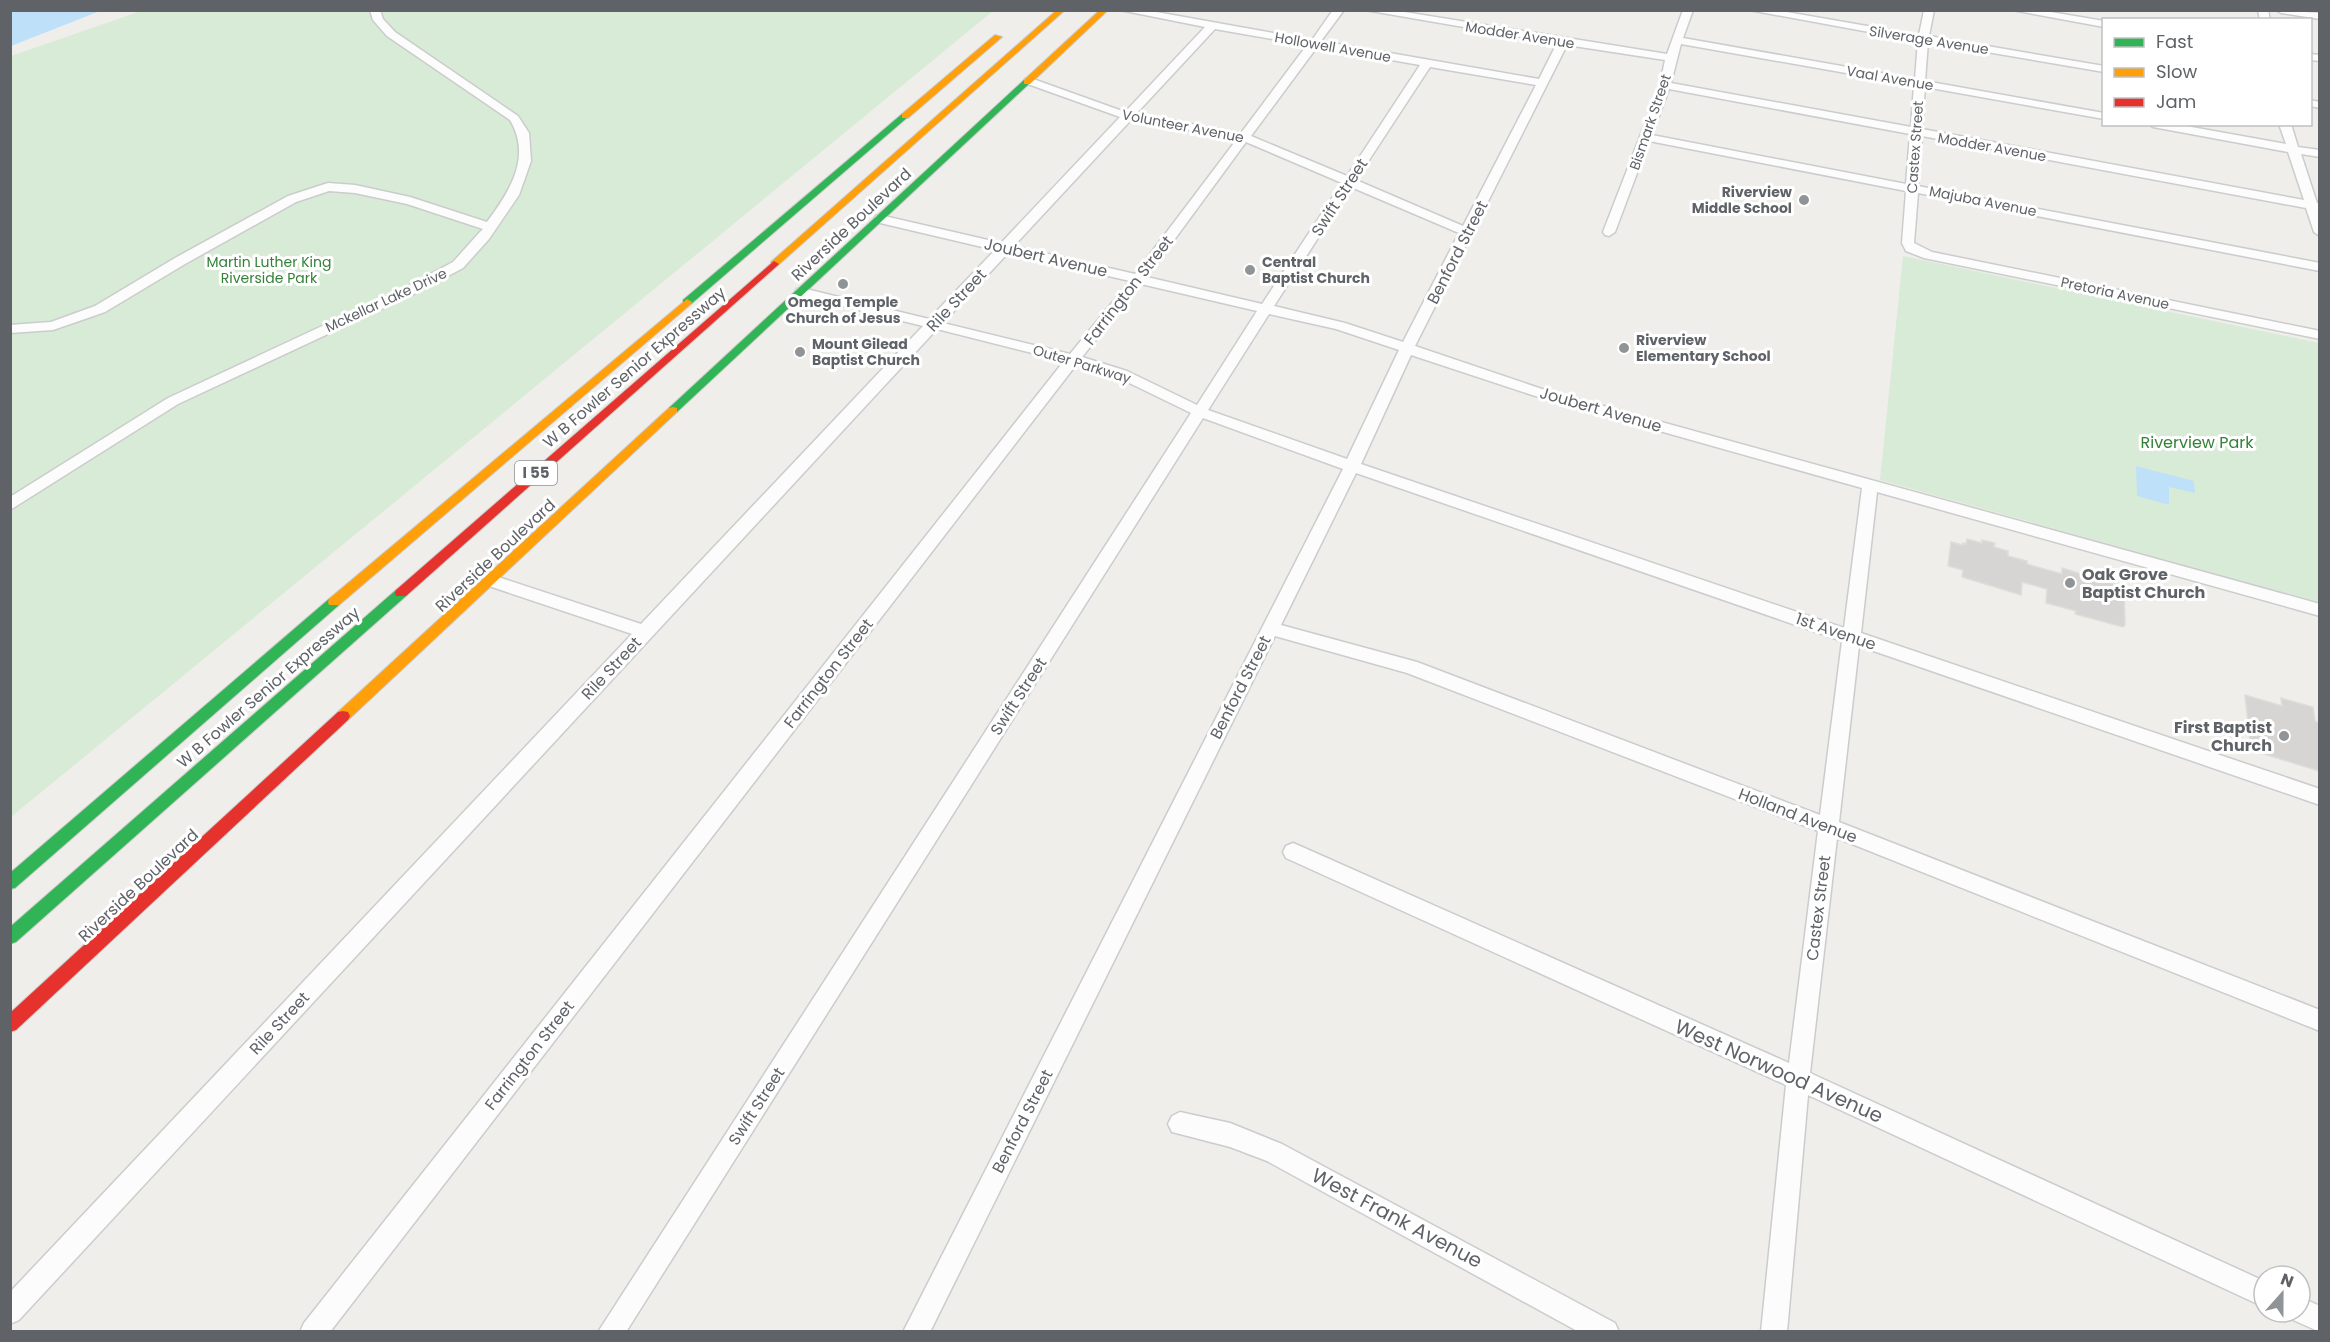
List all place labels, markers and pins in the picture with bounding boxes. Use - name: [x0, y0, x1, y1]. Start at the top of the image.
- place label: Riverview Middle School: [1692, 182, 1793, 218]
- marker: Riverview Middle School: [1797, 193, 1811, 207]
- place label: Central Baptist Church: [1262, 252, 1370, 288]
- marker: Central Baptist Church: [1243, 263, 1257, 277]
- marker: Omega Temple Church of Jesus: [836, 277, 850, 291]
- place label: Omega Temple Church of Jesus: [785, 292, 901, 328]
- place label: Riverview Elementary School: [1636, 330, 1771, 366]
- place label: Mount Gilead Baptist Church: [812, 334, 920, 370]
- marker: Riverview Elementary School: [1617, 341, 1631, 355]
- marker: Mount Gilead Baptist Church: [793, 345, 807, 359]
- place label: Oak Grove Baptist Church: [2082, 563, 2205, 604]
- marker: Oak Grove Baptist Church: [2063, 576, 2077, 590]
- place label: First Baptist Church: [2174, 716, 2272, 757]
- marker: First Baptist Church: [2277, 729, 2291, 743]

